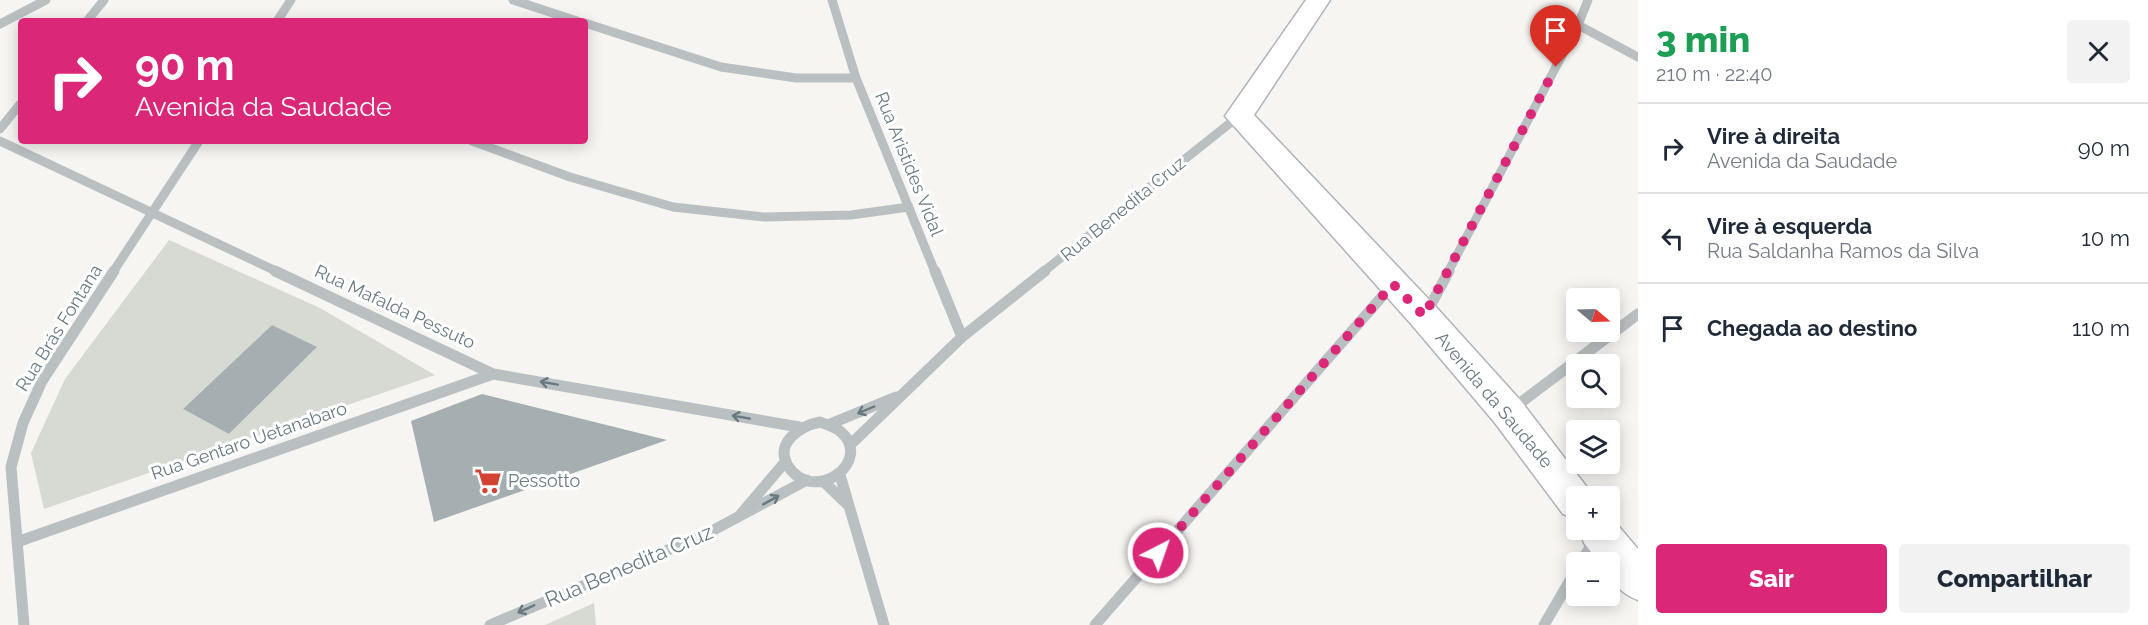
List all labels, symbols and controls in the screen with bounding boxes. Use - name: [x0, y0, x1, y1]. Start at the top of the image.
- pin: [1530, 5, 1581, 67]
- icon: arrive: [1539, 14, 1572, 47]
- text: 3 min: [1656, 18, 1750, 60]
- button: close: [2067, 20, 2130, 83]
- text: 90 m: [135, 41, 235, 90]
- icon: right: [36, 42, 114, 120]
- text: 210 m · 22:40: [1656, 62, 1772, 86]
- street label: Rua Aristides Vidal: [871, 89, 948, 239]
- text: Avenida da Saudade: [135, 91, 392, 122]
- text: Vire à direita: [1707, 123, 1840, 149]
- icon: right: [1656, 132, 1689, 165]
- text: 90 m: [2078, 135, 2130, 161]
- text: Avenida da Saudade: [1707, 149, 1897, 173]
- street label: Rua Benedita Cruz: [1056, 152, 1189, 265]
- text: Vire à esquerda: [1707, 213, 1872, 239]
- icon: left: [1656, 222, 1689, 255]
- text: 10 m: [2081, 225, 2130, 251]
- text: Rua Saldanha Ramos da Silva: [1707, 239, 1979, 263]
- street label: Rua Mafalda Pessuto: [312, 260, 479, 353]
- street label: Rua Brás Fontana: [11, 261, 106, 395]
- north arrow: [1566, 288, 1620, 342]
- map controls: [1566, 288, 1620, 606]
- icon: arrive: [1656, 312, 1689, 345]
- text: Chegada ao destino: [1707, 315, 1917, 341]
- text: 110 m: [2072, 315, 2130, 341]
- street label: Avenida da Saudade: [1431, 327, 1558, 472]
- button: search: [1566, 354, 1620, 408]
- one-way arrow: [540, 377, 560, 388]
- street label: Rua Gentaro Uetanabaro: [148, 397, 350, 484]
- one-way arrow: [857, 405, 876, 416]
- one-way arrow: [732, 411, 752, 422]
- button: layers: [1566, 420, 1620, 474]
- supermarket icon: Pessotto: [473, 466, 503, 496]
- place label: Pessotto: [508, 470, 580, 491]
- button: +: [1566, 486, 1620, 540]
- one-way arrow: [762, 494, 779, 506]
- street label: Rua Benedita Cruz: [541, 519, 716, 612]
- position arrow: [1126, 521, 1190, 585]
- button: Sair: [1656, 544, 1887, 613]
- button: Compartilhar: [1899, 544, 2130, 613]
- button: −: [1566, 552, 1620, 606]
- one-way arrow: [518, 604, 536, 615]

